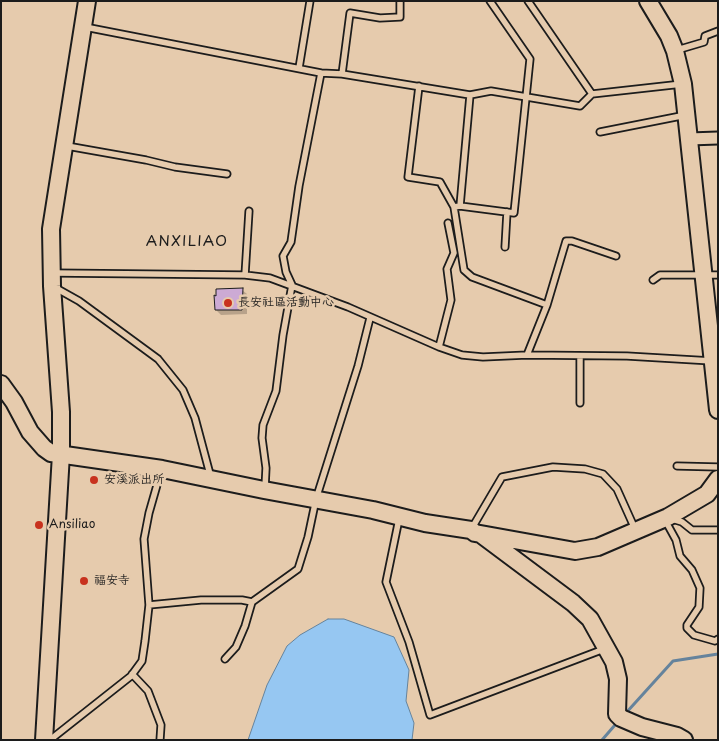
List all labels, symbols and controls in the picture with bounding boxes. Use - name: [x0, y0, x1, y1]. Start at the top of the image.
- district label: ANXILIAO: [146, 233, 228, 251]
- place label: 長安社區活動中心: [238, 296, 334, 310]
- marker: 長安社區活動中心: [222, 297, 234, 309]
- place label: 安溪派出所: [104, 473, 164, 487]
- marker: 安溪派出所: [88, 474, 100, 486]
- place label: Ansiliao: [49, 518, 95, 532]
- marker: Ansiliao: [33, 519, 45, 531]
- place label: 福安寺: [94, 574, 130, 588]
- marker: 福安寺: [78, 575, 90, 587]

